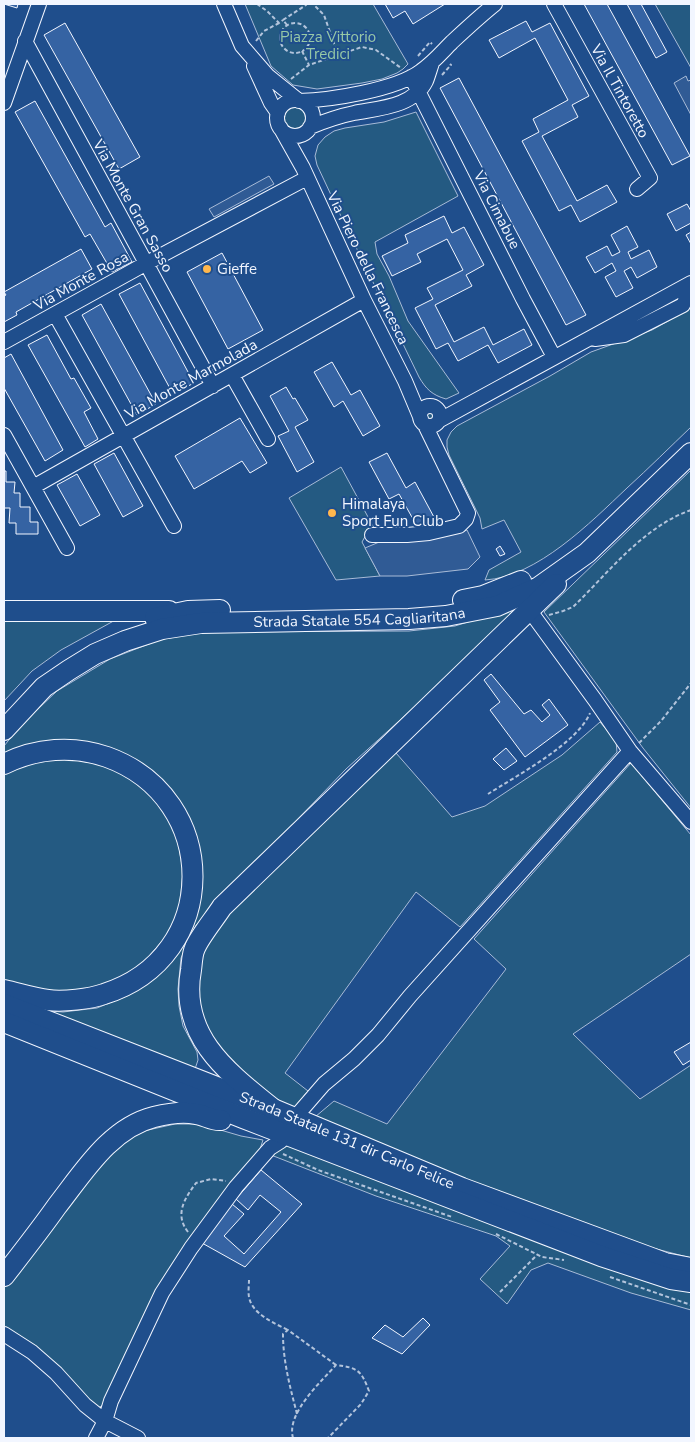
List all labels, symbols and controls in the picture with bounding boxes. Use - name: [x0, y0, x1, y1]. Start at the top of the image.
- park label: Piazza Vittorio Tredici: [280, 27, 376, 64]
- street label: Via Il Tintoretto: [586, 40, 654, 141]
- street label: Via Monte Gran Sasso: [88, 135, 178, 276]
- street label: Via Cimabue: [468, 167, 525, 252]
- street label: Via Piero della Francesca: [322, 187, 414, 348]
- street label: Via Monte Rosa: [29, 247, 132, 316]
- place label: Gieffe: [217, 259, 257, 279]
- marker: Gieffe: [201, 263, 213, 275]
- street label: Via Monte Marmolada: [120, 334, 261, 424]
- place label: Himalaya Sport Fun Club: [342, 494, 444, 531]
- marker: Himalaya Sport Fun Club: [326, 507, 338, 519]
- street label: Strada Statale 554 Cagliaritana: [253, 602, 467, 632]
- street label: Strada Statale 131 dir Carlo Felice: [237, 1087, 457, 1194]

